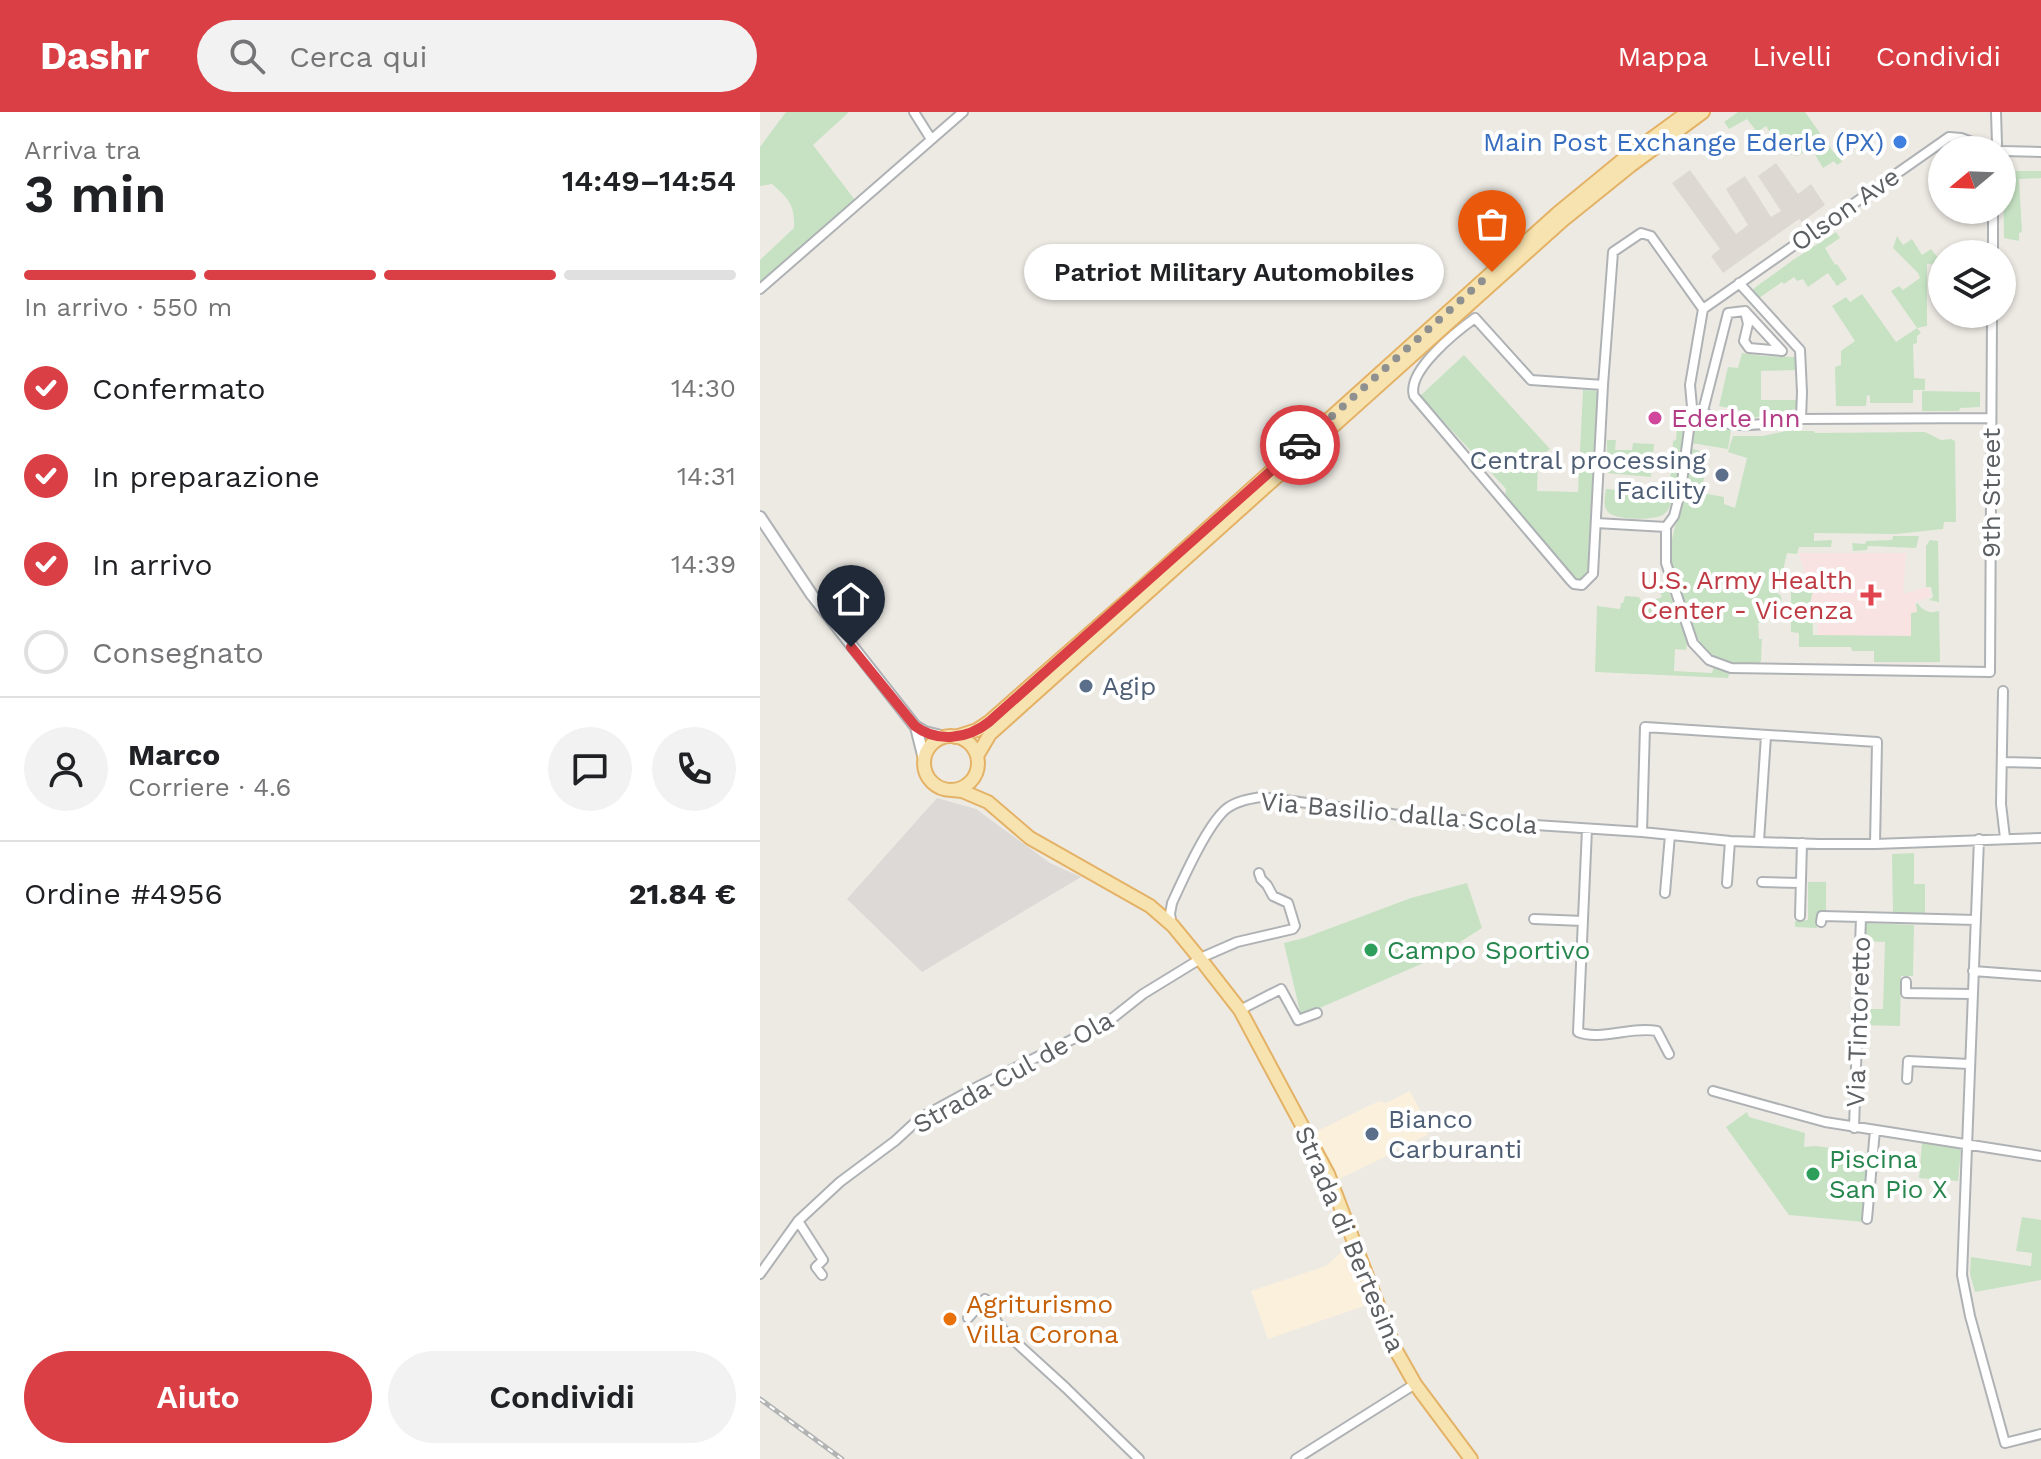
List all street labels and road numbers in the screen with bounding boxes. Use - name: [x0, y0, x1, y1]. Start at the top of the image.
- street label: Olson Ave: [1785, 161, 1905, 257]
- street label: 9th Street: [1976, 428, 2006, 558]
- street label: Via Basilio dalla Scola: [1259, 786, 1539, 840]
- street label: Via Tintoretto: [1840, 936, 1876, 1108]
- street label: Strada Cul de Ola: [908, 1004, 1118, 1139]
- street label: Strada di Bertesina: [1289, 1121, 1411, 1357]

